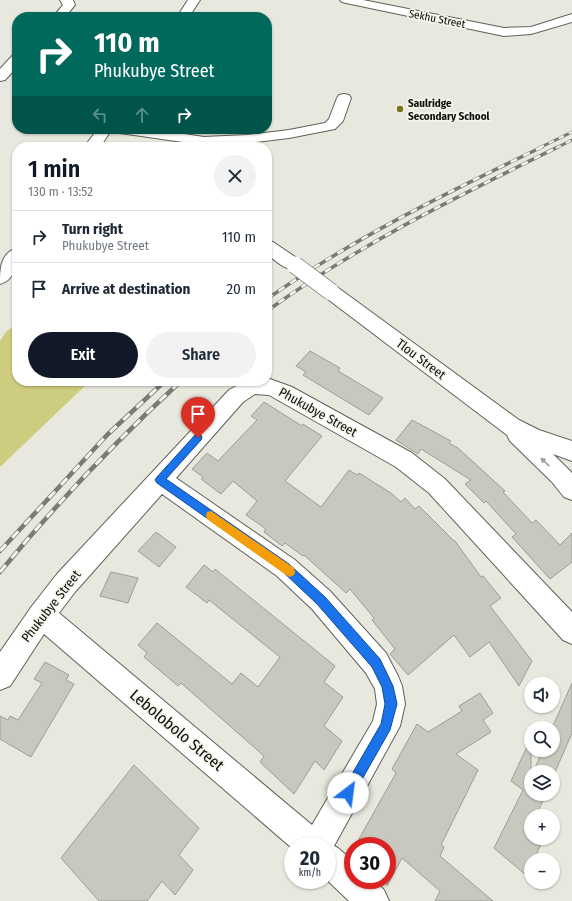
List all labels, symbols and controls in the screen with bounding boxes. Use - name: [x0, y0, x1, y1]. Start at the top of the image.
- street label: Sekhu Street: [408, 7, 467, 31]
- text: 110 m: [94, 26, 160, 59]
- icon: right: [28, 28, 80, 80]
- text: Phukubye Street: [94, 60, 214, 82]
- place label: Saulridge Secondary School: [408, 97, 491, 123]
- icon: left: [89, 104, 111, 126]
- icon: ahead: [131, 104, 153, 126]
- icon: right: [173, 104, 195, 126]
- marker: Saulridge Secondary School: [395, 104, 405, 114]
- text: 1 min: [28, 155, 80, 183]
- button: close: [214, 155, 256, 197]
- text: 130 m · 13:52: [28, 184, 93, 199]
- text: Turn right: [62, 220, 123, 238]
- icon: right: [28, 226, 50, 248]
- text: 110 m: [222, 228, 256, 246]
- text: Phukubye Street: [62, 238, 149, 253]
- icon: arrive: [28, 278, 50, 300]
- text: Arrive at destination: [62, 280, 190, 298]
- text: 20 m: [227, 280, 256, 298]
- button: Exit: [28, 332, 138, 378]
- button: Share: [146, 332, 256, 378]
- street label: Tlou Street: [393, 336, 449, 383]
- street label: Phukubye Street: [276, 384, 360, 440]
- pin: [181, 397, 215, 438]
- icon: arrive: [187, 403, 209, 425]
- one-way arrow: [540, 457, 550, 466]
- street label: Phukubye Street: [18, 567, 84, 645]
- map controls: [524, 677, 560, 889]
- button: sound: [524, 677, 560, 713]
- street label: Lebolobolo Street: [126, 685, 228, 775]
- button: search: [524, 721, 560, 757]
- button: layers: [524, 765, 560, 801]
- position arrow: [327, 772, 369, 814]
- button: +: [524, 809, 560, 845]
- speed limit sign: 30: [344, 837, 396, 889]
- text: 20: [300, 846, 320, 870]
- button: −: [524, 853, 560, 889]
- text: km/h: [299, 867, 321, 879]

